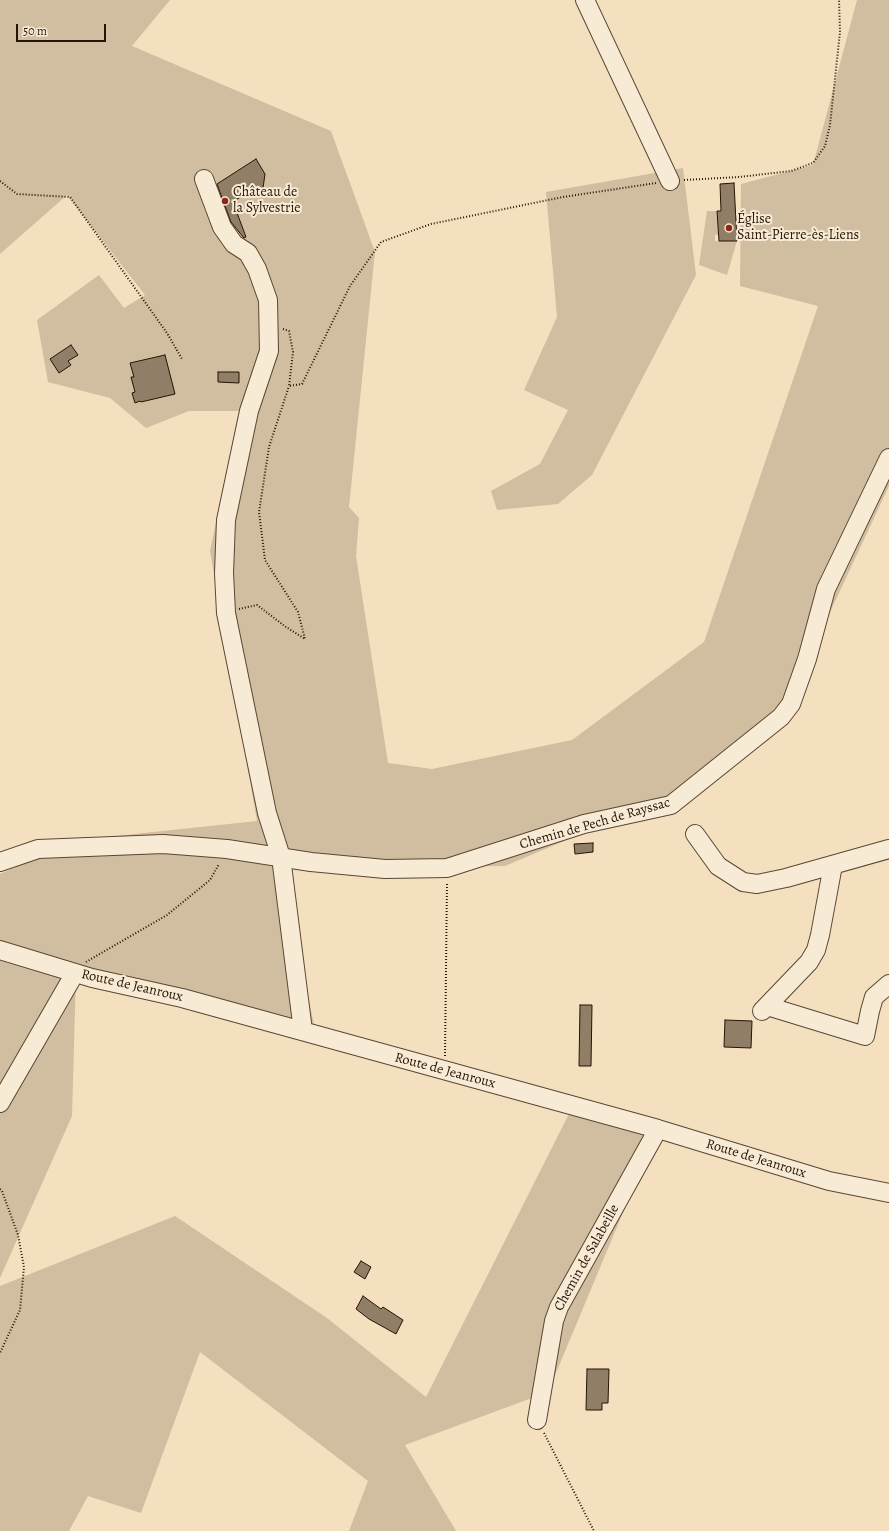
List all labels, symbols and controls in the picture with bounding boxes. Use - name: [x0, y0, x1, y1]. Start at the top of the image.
- scale bar: [18, 16, 108, 42]
- text: 50 m: [23, 23, 47, 39]
- place label: Château de la Sylvestrie: [233, 185, 301, 218]
- marker: Château de la Sylvestrie: [220, 196, 230, 206]
- place label: Église Saint-Pierre-ès-Liens: [737, 212, 859, 244]
- marker: Église Saint-Pierre-ès-Liens: [724, 223, 734, 233]
- street label: Chemin de Pech de Rayssac: [518, 794, 672, 854]
- street label: Route de Jeanroux: [80, 966, 184, 1006]
- street label: Route de Jeanroux: [393, 1049, 497, 1093]
- street label: Route de Jeanroux: [704, 1136, 808, 1182]
- street label: Chemin de Salabeille: [551, 1202, 623, 1314]

